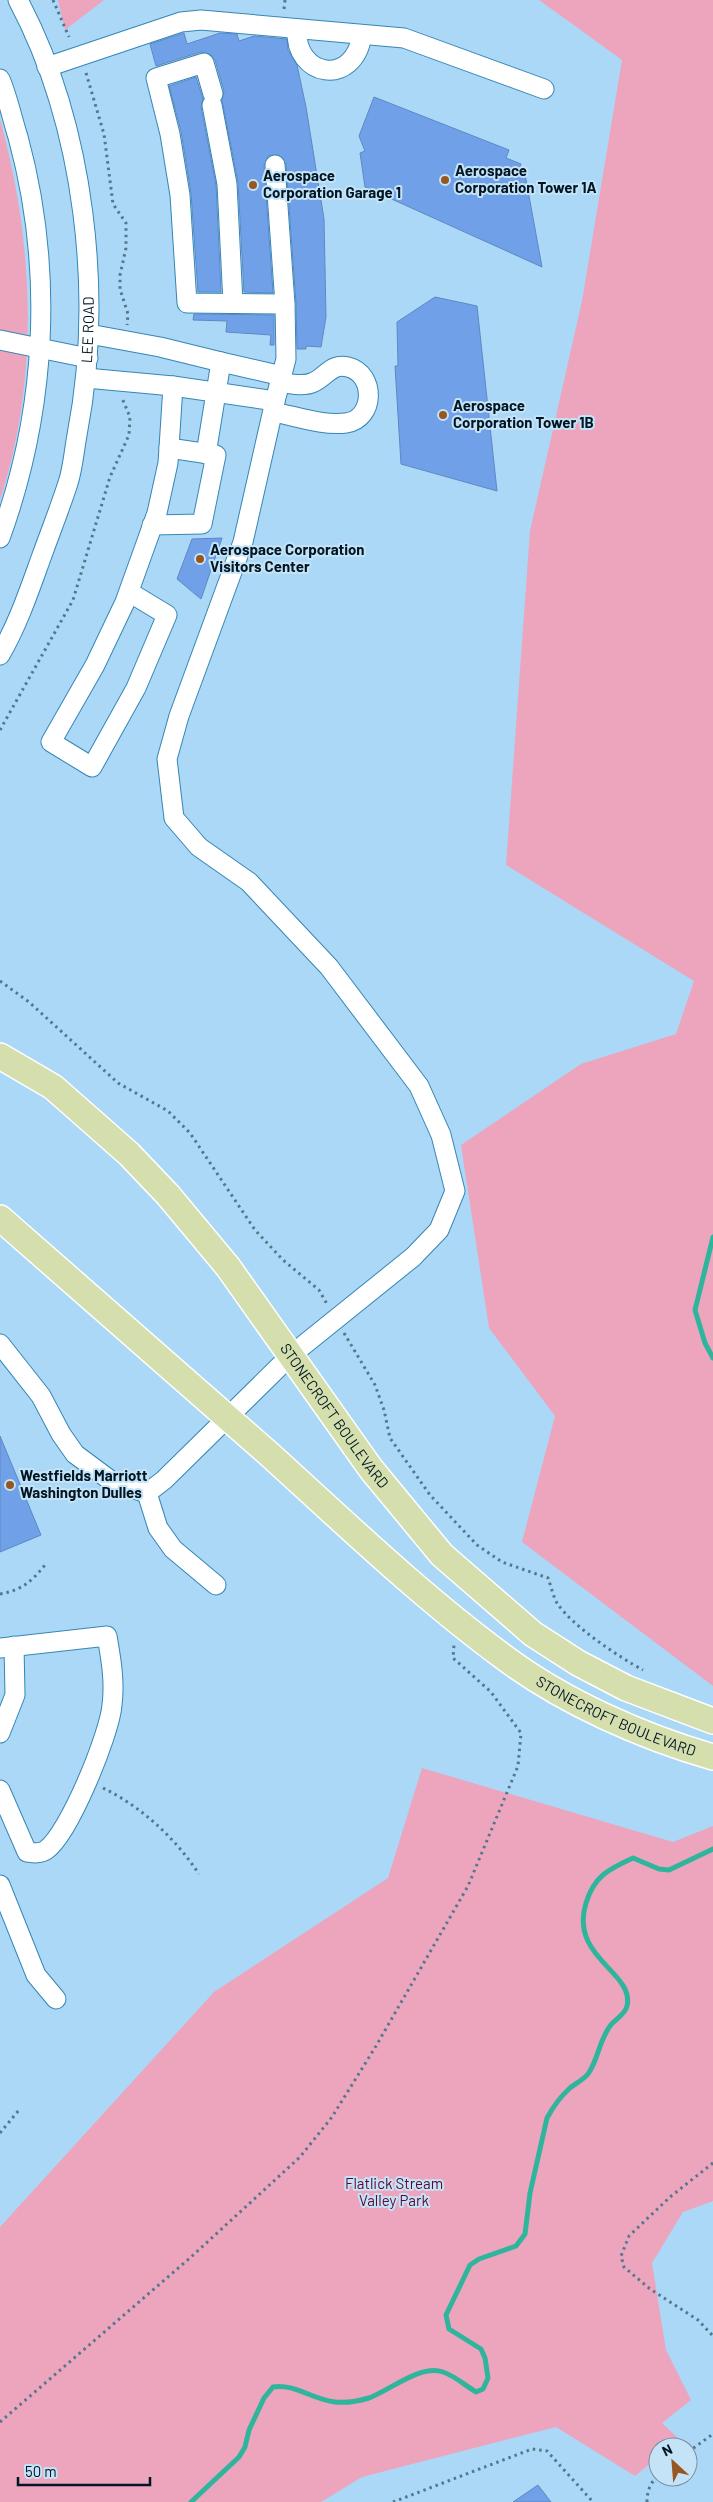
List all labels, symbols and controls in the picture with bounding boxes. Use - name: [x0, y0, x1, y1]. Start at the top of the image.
- place label: Aerospace Corporation Tower 1A: [455, 161, 597, 196]
- place label: Aerospace Corporation Garage 1: [263, 166, 401, 201]
- marker: Aerospace Corporation Tower 1A: [439, 174, 451, 186]
- marker: Aerospace Corporation Garage 1: [247, 179, 259, 191]
- street label: LEE ROAD: [77, 296, 97, 364]
- place label: Aerospace Corporation Tower 1B: [453, 396, 594, 431]
- marker: Aerospace Corporation Tower 1B: [437, 409, 449, 421]
- place label: Aerospace Corporation Visitors Center: [210, 540, 365, 575]
- marker: Aerospace Corporation Visitors Center: [194, 553, 206, 565]
- street label: STONECROFT BOULEVARD: [277, 1340, 393, 1491]
- place label: Westfields Marriott Washington Dulles: [20, 1466, 148, 1501]
- marker: Westfields Marriott Washington Dulles: [4, 1479, 16, 1491]
- street label: STONECROFT BOULEVARD: [533, 1672, 698, 1759]
- park label: Flatlick Stream Valley Park: [345, 2174, 443, 2209]
- north arrow: [648, 2437, 698, 2487]
- text: N: [659, 2440, 675, 2460]
- scale bar: [18, 2454, 150, 2486]
- text: 50 m: [25, 2462, 57, 2480]

